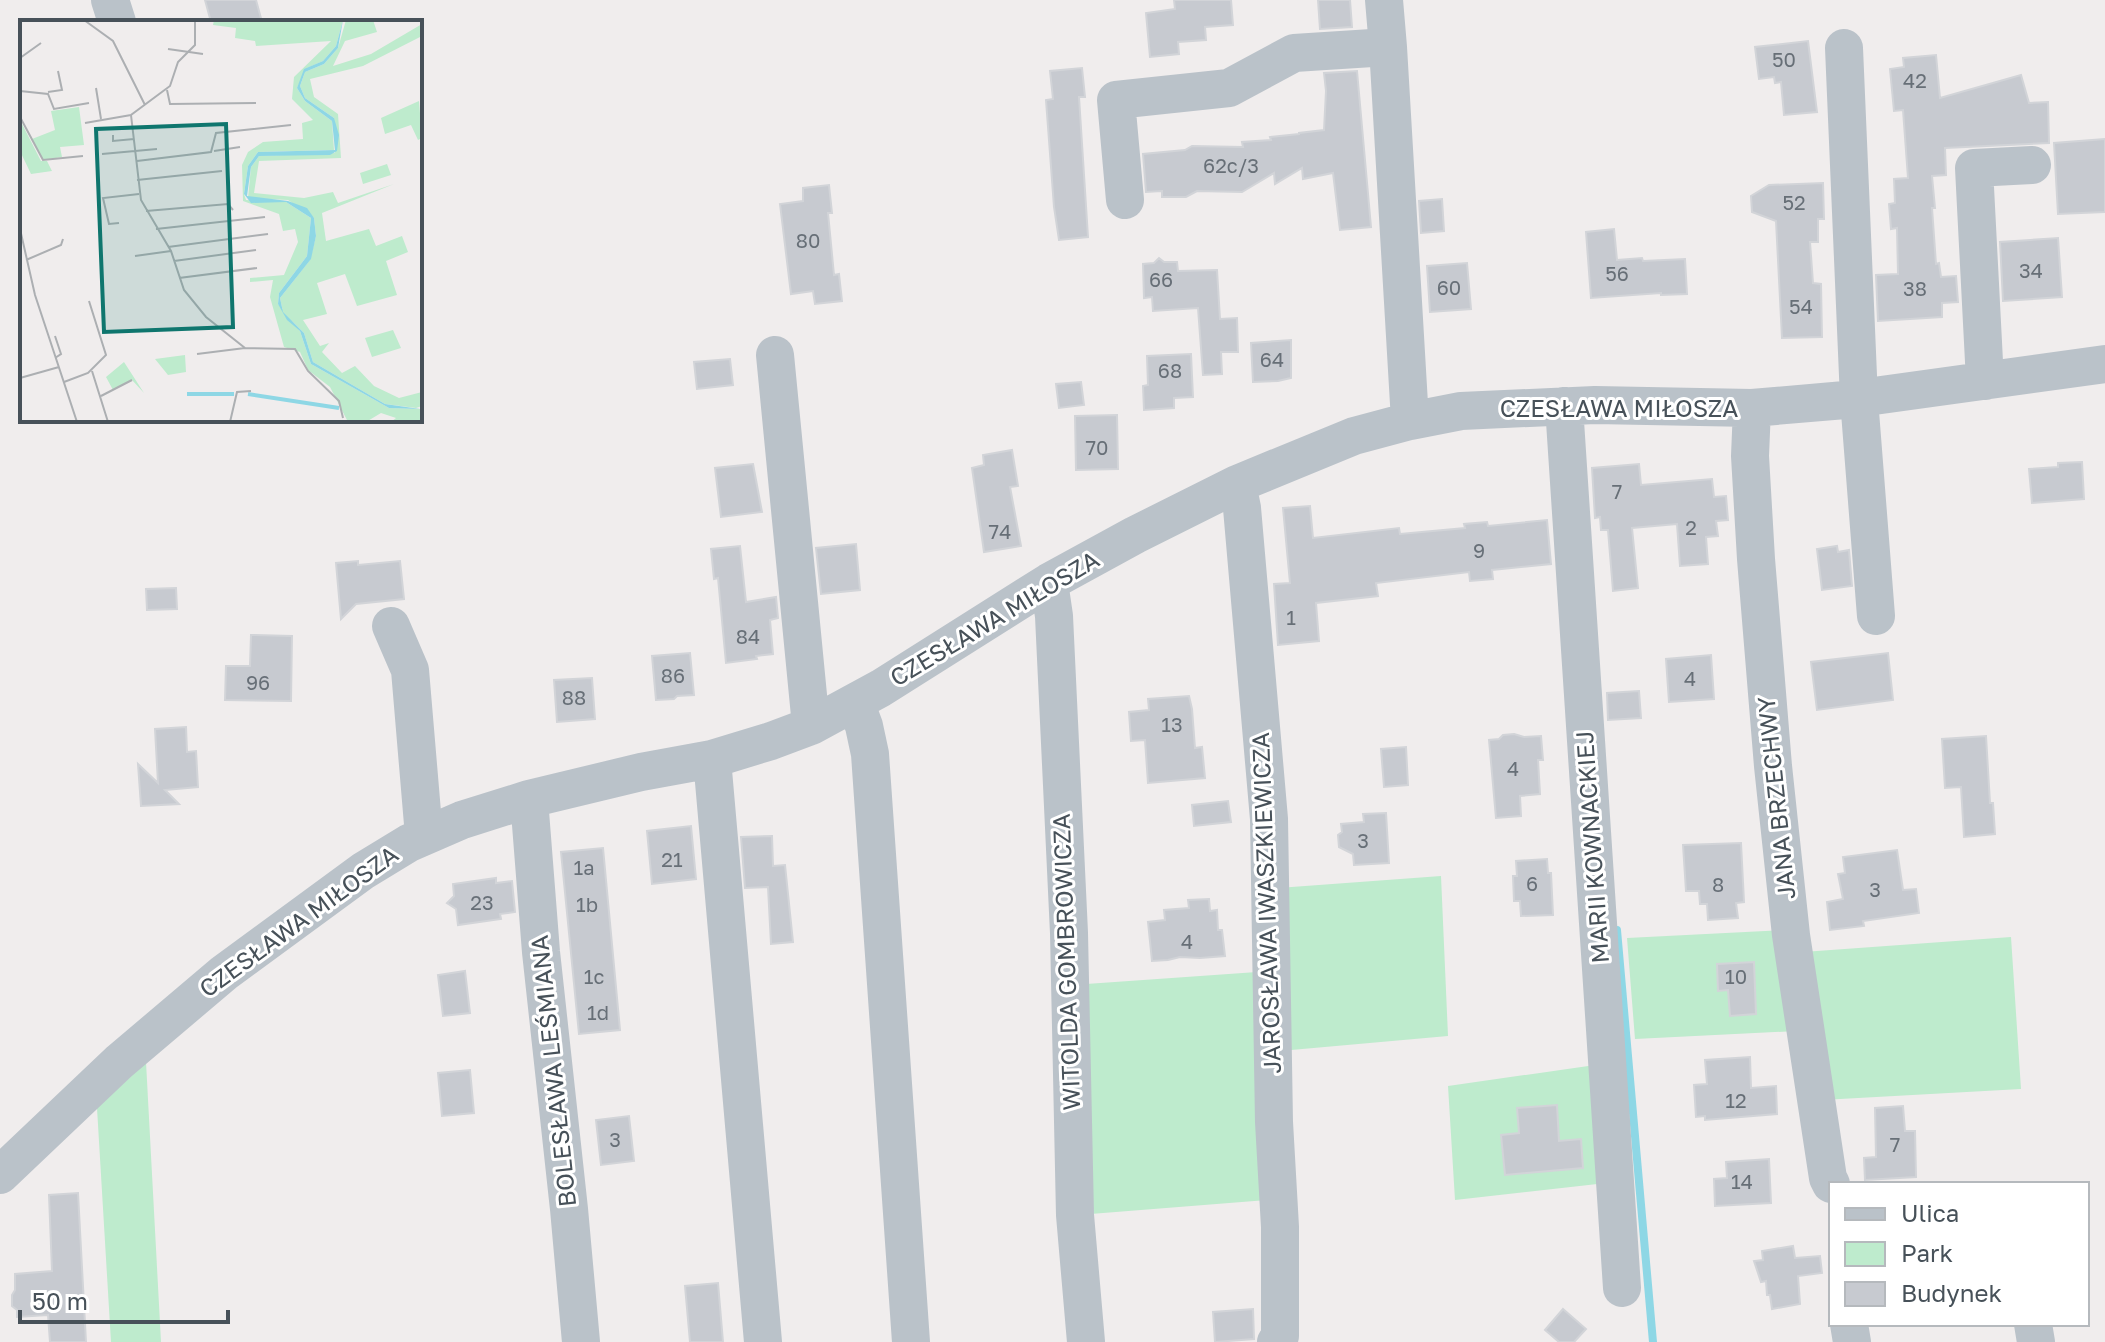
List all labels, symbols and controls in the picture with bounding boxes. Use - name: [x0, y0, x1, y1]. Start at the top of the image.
- inset map: [20, 20, 422, 422]
- house number: 50: [1772, 47, 1796, 71]
- house number: 42: [1903, 68, 1927, 92]
- house number: 62c/3: [1203, 153, 1259, 177]
- house number: 52: [1782, 190, 1806, 214]
- house number: 80: [796, 228, 820, 252]
- house number: 34: [2019, 258, 2043, 282]
- house number: 56: [1605, 261, 1629, 285]
- house number: 66: [1149, 267, 1173, 291]
- house number: 60: [1437, 275, 1461, 299]
- house number: 38: [1903, 276, 1927, 300]
- house number: 54: [1789, 294, 1813, 318]
- house number: 64: [1260, 347, 1284, 371]
- house number: 68: [1158, 358, 1182, 382]
- street label: CZESŁAWA MIŁOSZA: [1500, 393, 1738, 422]
- house number: 70: [1086, 435, 1109, 459]
- house number: 7: [1612, 479, 1622, 503]
- house number: 2: [1685, 515, 1697, 539]
- house number: 74: [989, 519, 1011, 543]
- house number: 9: [1473, 538, 1485, 562]
- street label: CZESŁAWA MIŁOSZA: [884, 544, 1104, 692]
- house number: 1: [1286, 605, 1296, 629]
- house number: 84: [736, 624, 760, 648]
- house number: 86: [661, 663, 685, 687]
- house number: 4: [1684, 666, 1696, 690]
- house number: 96: [246, 670, 270, 694]
- house number: 88: [562, 685, 586, 709]
- street label: JANA BRZECHWY: [1750, 695, 1801, 901]
- house number: 13: [1161, 712, 1183, 736]
- street label: MARII KOWNACKIEJ: [1569, 730, 1614, 964]
- street label: JAROSŁAWA IWASZKIEWICZA: [1245, 732, 1286, 1074]
- house number: 4: [1507, 756, 1519, 780]
- street label: WITOLDA GOMBROWICZA: [1046, 813, 1085, 1111]
- house number: 3: [1357, 828, 1369, 852]
- street label: CZESŁAWA MIŁOSZA: [193, 839, 403, 1003]
- house number: 21: [661, 847, 683, 871]
- house number: 1a: [574, 855, 595, 879]
- house number: 6: [1526, 871, 1538, 895]
- house number: 8: [1712, 872, 1724, 896]
- house number: 3: [1869, 877, 1881, 901]
- house number: 23: [470, 890, 494, 914]
- house number: 1b: [576, 892, 598, 916]
- house number: 4: [1181, 929, 1193, 953]
- street label: BOLESŁAWA LEŚMIANA: [524, 934, 581, 1208]
- house number: 1c: [584, 964, 604, 988]
- house number: 10: [1725, 964, 1747, 988]
- house number: 1d: [587, 1000, 609, 1024]
- house number: 12: [1725, 1088, 1747, 1112]
- house number: 3: [609, 1127, 621, 1151]
- house number: 7: [1890, 1132, 1900, 1156]
- house number: 14: [1731, 1169, 1753, 1193]
- legend: [1829, 1182, 2089, 1326]
- text: Ulica: [1901, 1198, 1959, 1227]
- text: Park: [1901, 1238, 1953, 1267]
- scale bar: [20, 1274, 228, 1324]
- text: Budynek: [1901, 1278, 2002, 1307]
- text: 50 m: [32, 1286, 88, 1315]

